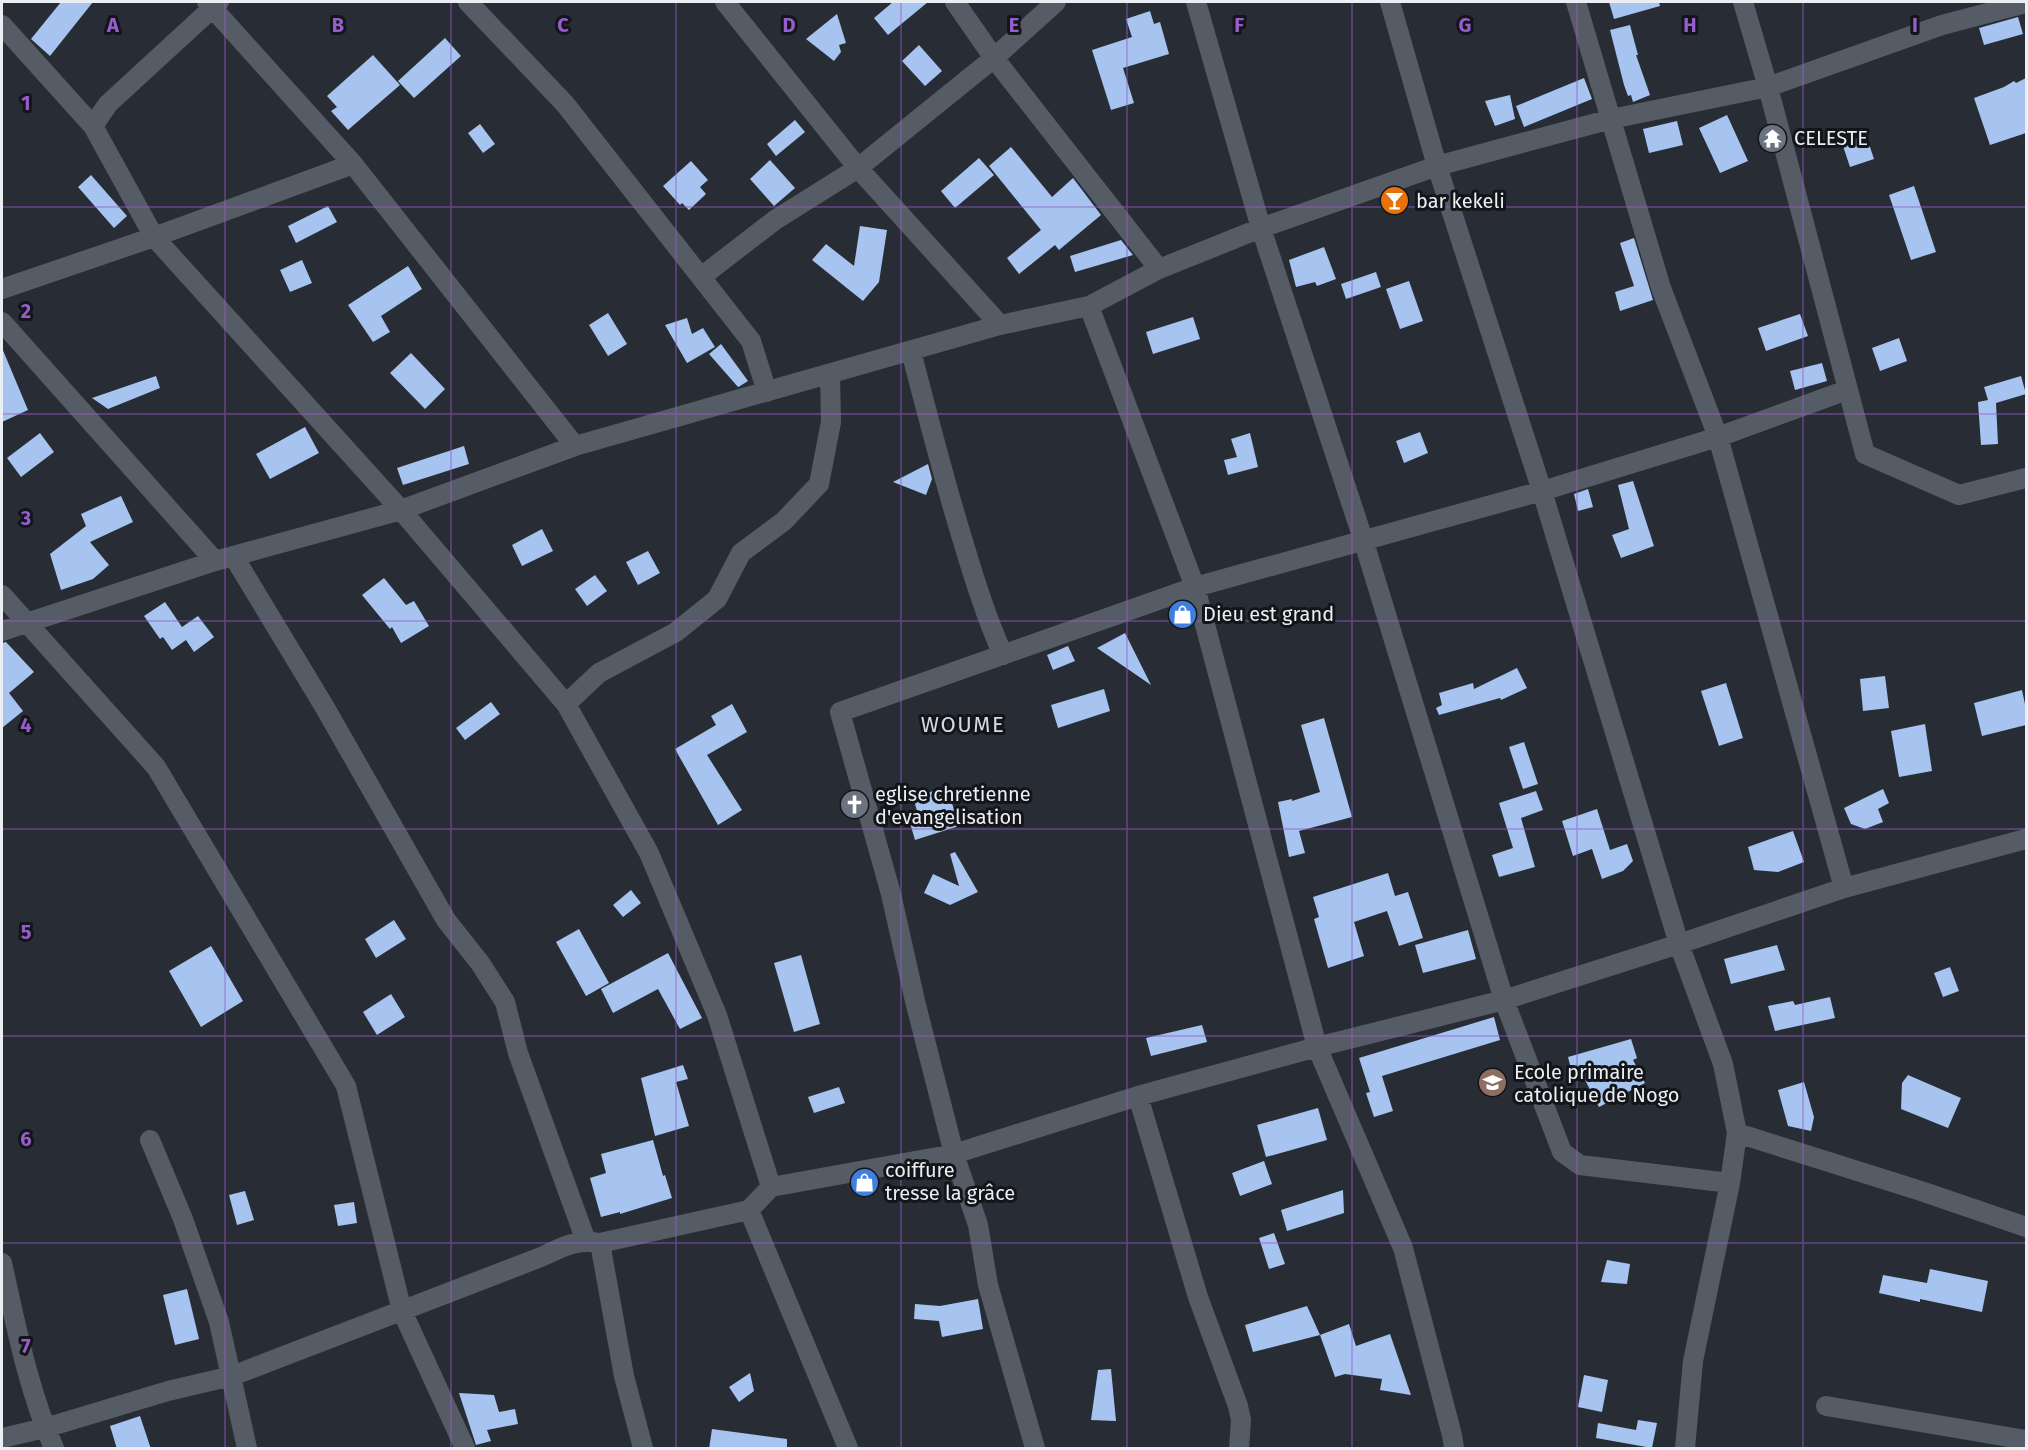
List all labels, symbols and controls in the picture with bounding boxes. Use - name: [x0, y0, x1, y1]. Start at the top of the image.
- text: A: [106, 13, 120, 37]
- text: B: [332, 13, 344, 37]
- text: C: [557, 13, 569, 37]
- text: D: [782, 13, 796, 37]
- text: E: [1009, 13, 1019, 37]
- text: F: [1234, 13, 1244, 37]
- text: G: [1459, 13, 1471, 37]
- text: H: [1683, 13, 1697, 37]
- text: I: [1912, 13, 1918, 37]
- text: 1: [21, 91, 31, 115]
- temple icon: CELESTE: [1757, 122, 1789, 154]
- place label: CELESTE: [1794, 126, 1868, 150]
- bar icon: bar kekeli: [1379, 185, 1411, 217]
- place label: bar kekeli: [1416, 189, 1505, 213]
- text: 2: [21, 299, 31, 323]
- text: 3: [20, 506, 31, 530]
- shop icon: Dieu est grand: [1166, 598, 1198, 630]
- place label: Dieu est grand: [1203, 602, 1334, 626]
- district label: WOUME: [921, 711, 1005, 738]
- text: 4: [20, 713, 32, 737]
- place label: eglise chretienne d'evangelisation: [875, 782, 1031, 829]
- church icon: eglise chretienne d'evangelisation: [838, 789, 870, 821]
- text: 5: [21, 920, 32, 944]
- place label: Ecole primaire catolique de Nogo: [1514, 1060, 1679, 1107]
- school or university icon: Ecole primaire catolique de Nogo: [1477, 1067, 1509, 1099]
- text: 6: [20, 1127, 32, 1151]
- place label: coiffure tresse la grâce: [885, 1158, 1015, 1205]
- shop icon: coiffure tresse la grâce: [848, 1166, 880, 1198]
- text: 7: [21, 1334, 31, 1358]

